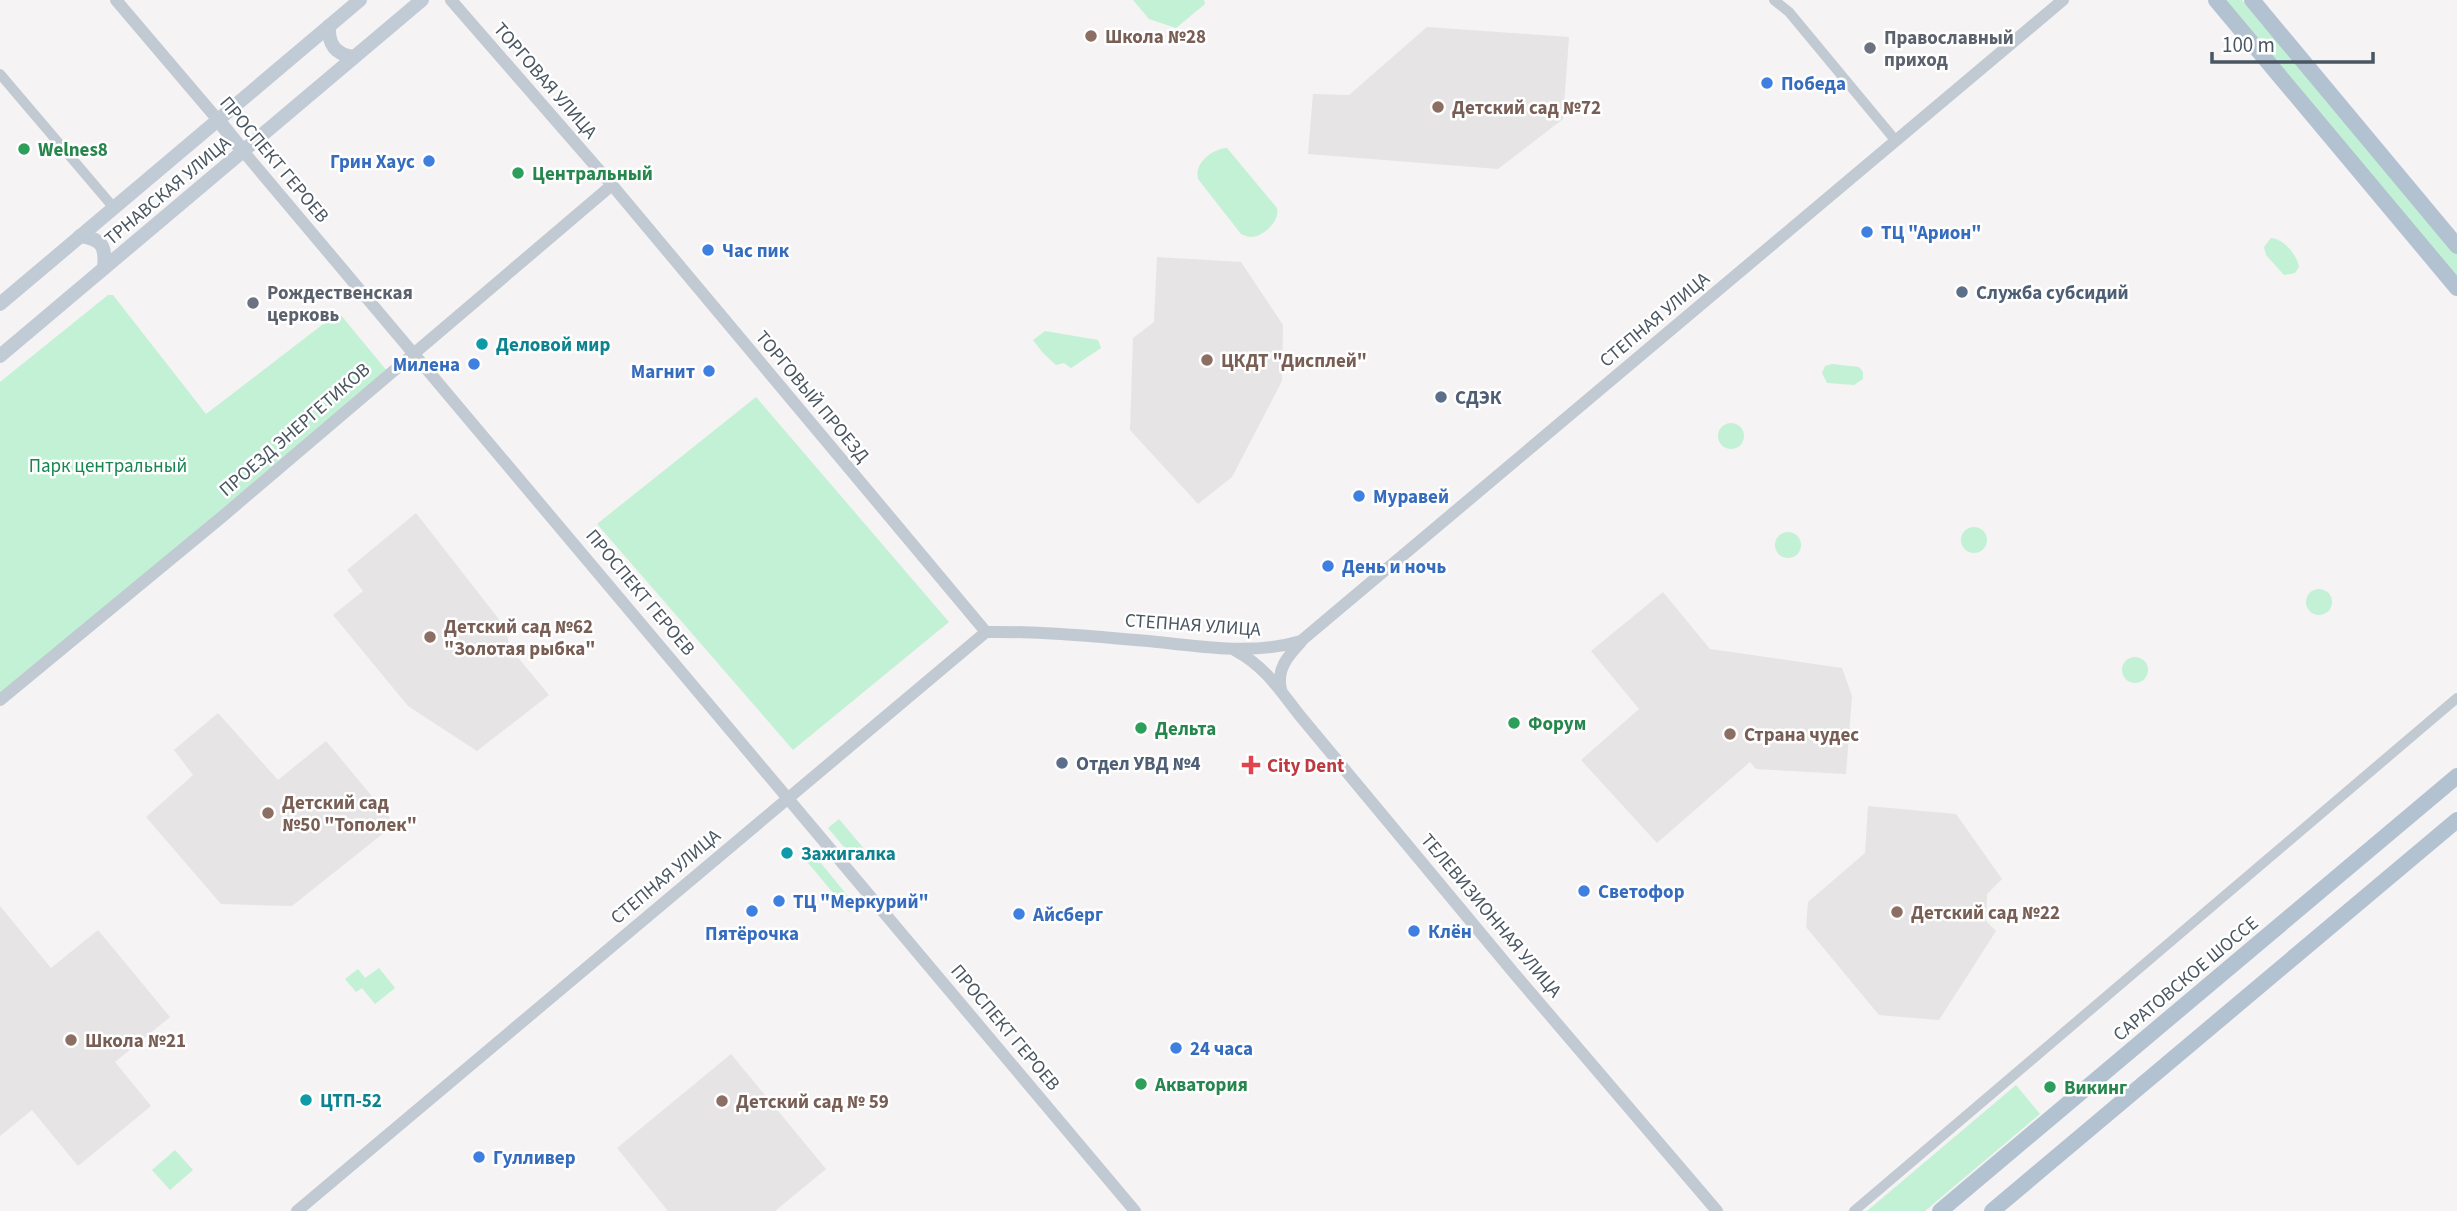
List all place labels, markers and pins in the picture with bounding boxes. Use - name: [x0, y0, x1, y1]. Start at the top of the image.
- place label: Школа №28: [1105, 24, 1206, 51]
- place label: Православный приход: [1884, 25, 2014, 74]
- marker: Школа №28: [1083, 28, 1099, 44]
- marker: Православный приход: [1862, 40, 1878, 56]
- place label: Победа: [1781, 71, 1846, 98]
- marker: Победа: [1759, 75, 1775, 91]
- place label: Детский сад №72: [1452, 95, 1601, 122]
- marker: Детский сад №72: [1430, 99, 1446, 115]
- place label: Welnes8: [38, 137, 108, 164]
- marker: Welnes8: [16, 141, 32, 157]
- place label: Грин Хаус: [330, 149, 415, 176]
- marker: Грин Хаус: [421, 153, 437, 169]
- place label: Центральный: [532, 161, 653, 188]
- marker: Центральный: [510, 165, 526, 181]
- place label: ТЦ "Арион": [1881, 220, 1982, 247]
- marker: ТЦ "Арион": [1859, 224, 1875, 240]
- place label: Час пик: [722, 238, 790, 265]
- marker: Час пик: [700, 242, 716, 258]
- place label: Рождественская церковь: [267, 280, 413, 329]
- place label: Служба субсидий: [1976, 280, 2129, 307]
- marker: Служба субсидий: [1954, 284, 1970, 300]
- marker: Рождественская церковь: [245, 295, 261, 311]
- place label: Деловой мир: [496, 332, 610, 359]
- marker: Деловой мир: [474, 336, 490, 352]
- place label: ЦКДТ "Дисплей": [1221, 348, 1367, 375]
- place label: Милена: [393, 352, 460, 379]
- marker: ЦКДТ "Дисплей": [1199, 352, 1215, 368]
- marker: Милена: [466, 356, 482, 372]
- place label: Магнит: [631, 359, 695, 386]
- marker: Магнит: [701, 363, 717, 379]
- place label: СДЭК: [1455, 385, 1502, 412]
- marker: СДЭК: [1433, 389, 1449, 405]
- place label: Муравей: [1373, 484, 1449, 511]
- marker: Муравей: [1351, 488, 1367, 504]
- place label: День и ночь: [1342, 554, 1446, 581]
- marker: День и ночь: [1320, 558, 1336, 574]
- place label: Детский сад №62 "Золотая рыбка": [444, 614, 595, 663]
- marker: Детский сад №62 "Золотая рыбка": [422, 629, 438, 645]
- place label: Форум: [1528, 711, 1586, 738]
- marker: Форум: [1506, 715, 1522, 731]
- place label: Дельта: [1155, 716, 1216, 743]
- marker: Дельта: [1133, 720, 1149, 736]
- place label: Страна чудес: [1744, 722, 1859, 749]
- marker: Страна чудес: [1722, 726, 1738, 742]
- place label: Отдел УВД №4: [1076, 751, 1201, 778]
- place label: City Dent: [1267, 753, 1344, 780]
- marker: Отдел УВД №4: [1054, 755, 1070, 771]
- marker: City Dent: [1241, 755, 1261, 775]
- place label: Детский сад №50 "Тополек": [282, 790, 417, 839]
- marker: Детский сад №50 "Тополек": [260, 805, 276, 821]
- place label: Зажигалка: [801, 841, 896, 868]
- marker: Зажигалка: [779, 845, 795, 861]
- place label: Светофор: [1598, 879, 1685, 906]
- marker: Светофор: [1576, 883, 1592, 899]
- place label: ТЦ "Меркурий": [793, 889, 929, 916]
- marker: ТЦ "Меркурий": [771, 893, 787, 909]
- place label: Детский сад №22: [1911, 900, 2060, 927]
- place label: Айсберг: [1032, 902, 1103, 929]
- marker: Пятёрочка: [744, 903, 760, 919]
- marker: Детский сад №22: [1889, 904, 1905, 920]
- marker: Айсберг: [1011, 906, 1027, 922]
- place label: Клён: [1428, 919, 1472, 946]
- place label: Пятёрочка: [705, 921, 799, 948]
- marker: Клён: [1406, 923, 1422, 939]
- place label: Школа №21: [85, 1028, 186, 1055]
- marker: Школа №21: [63, 1032, 79, 1048]
- place label: 24 часа: [1190, 1036, 1253, 1063]
- marker: 24 часа: [1168, 1040, 1184, 1056]
- place label: Акватория: [1154, 1072, 1248, 1099]
- place label: Викинг: [2064, 1075, 2127, 1102]
- marker: Акватория: [1133, 1076, 1149, 1092]
- marker: Викинг: [2042, 1079, 2058, 1095]
- place label: ЦТП-52: [320, 1088, 382, 1115]
- place label: Детский сад № 59: [736, 1089, 889, 1116]
- marker: ЦТП-52: [298, 1092, 314, 1108]
- marker: Детский сад № 59: [714, 1093, 730, 1109]
- place label: Гулливер: [493, 1145, 576, 1172]
- marker: Гулливер: [471, 1149, 487, 1165]

